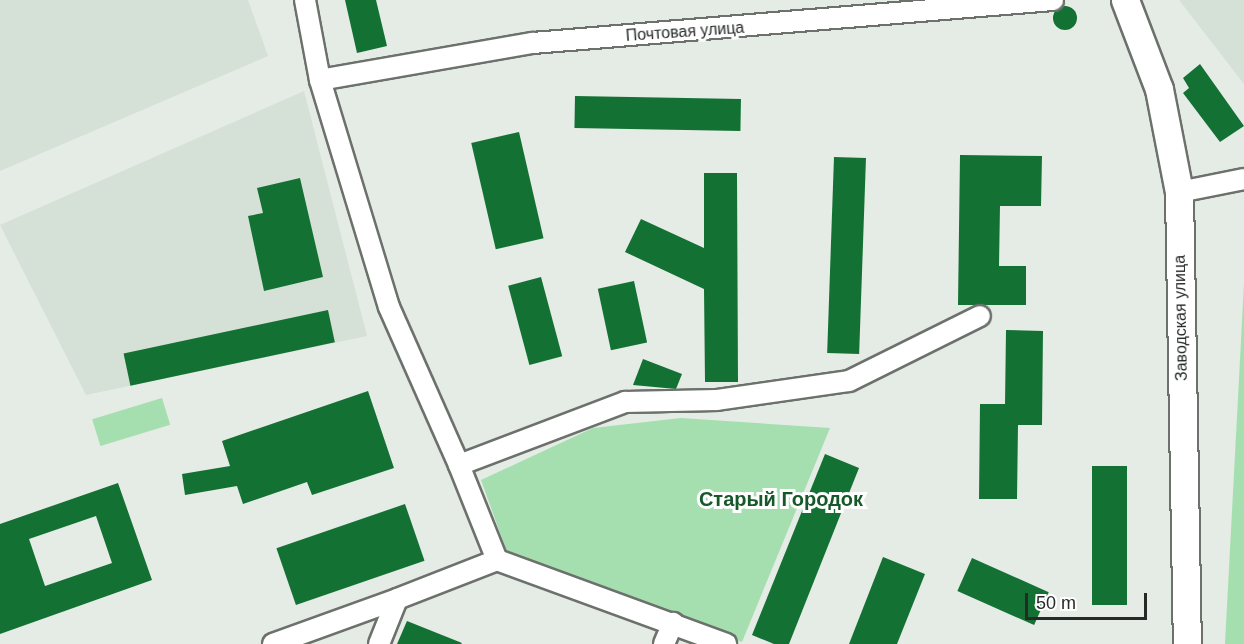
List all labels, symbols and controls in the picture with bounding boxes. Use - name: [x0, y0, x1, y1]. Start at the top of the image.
- street label: Почтовая улица: [625, 18, 745, 46]
- street label: Заводская улица: [1170, 255, 1192, 381]
- district label: Старый Городок: [699, 487, 863, 511]
- scale bar: [1028, 581, 1150, 619]
- text: 50 m: [1036, 593, 1076, 613]

